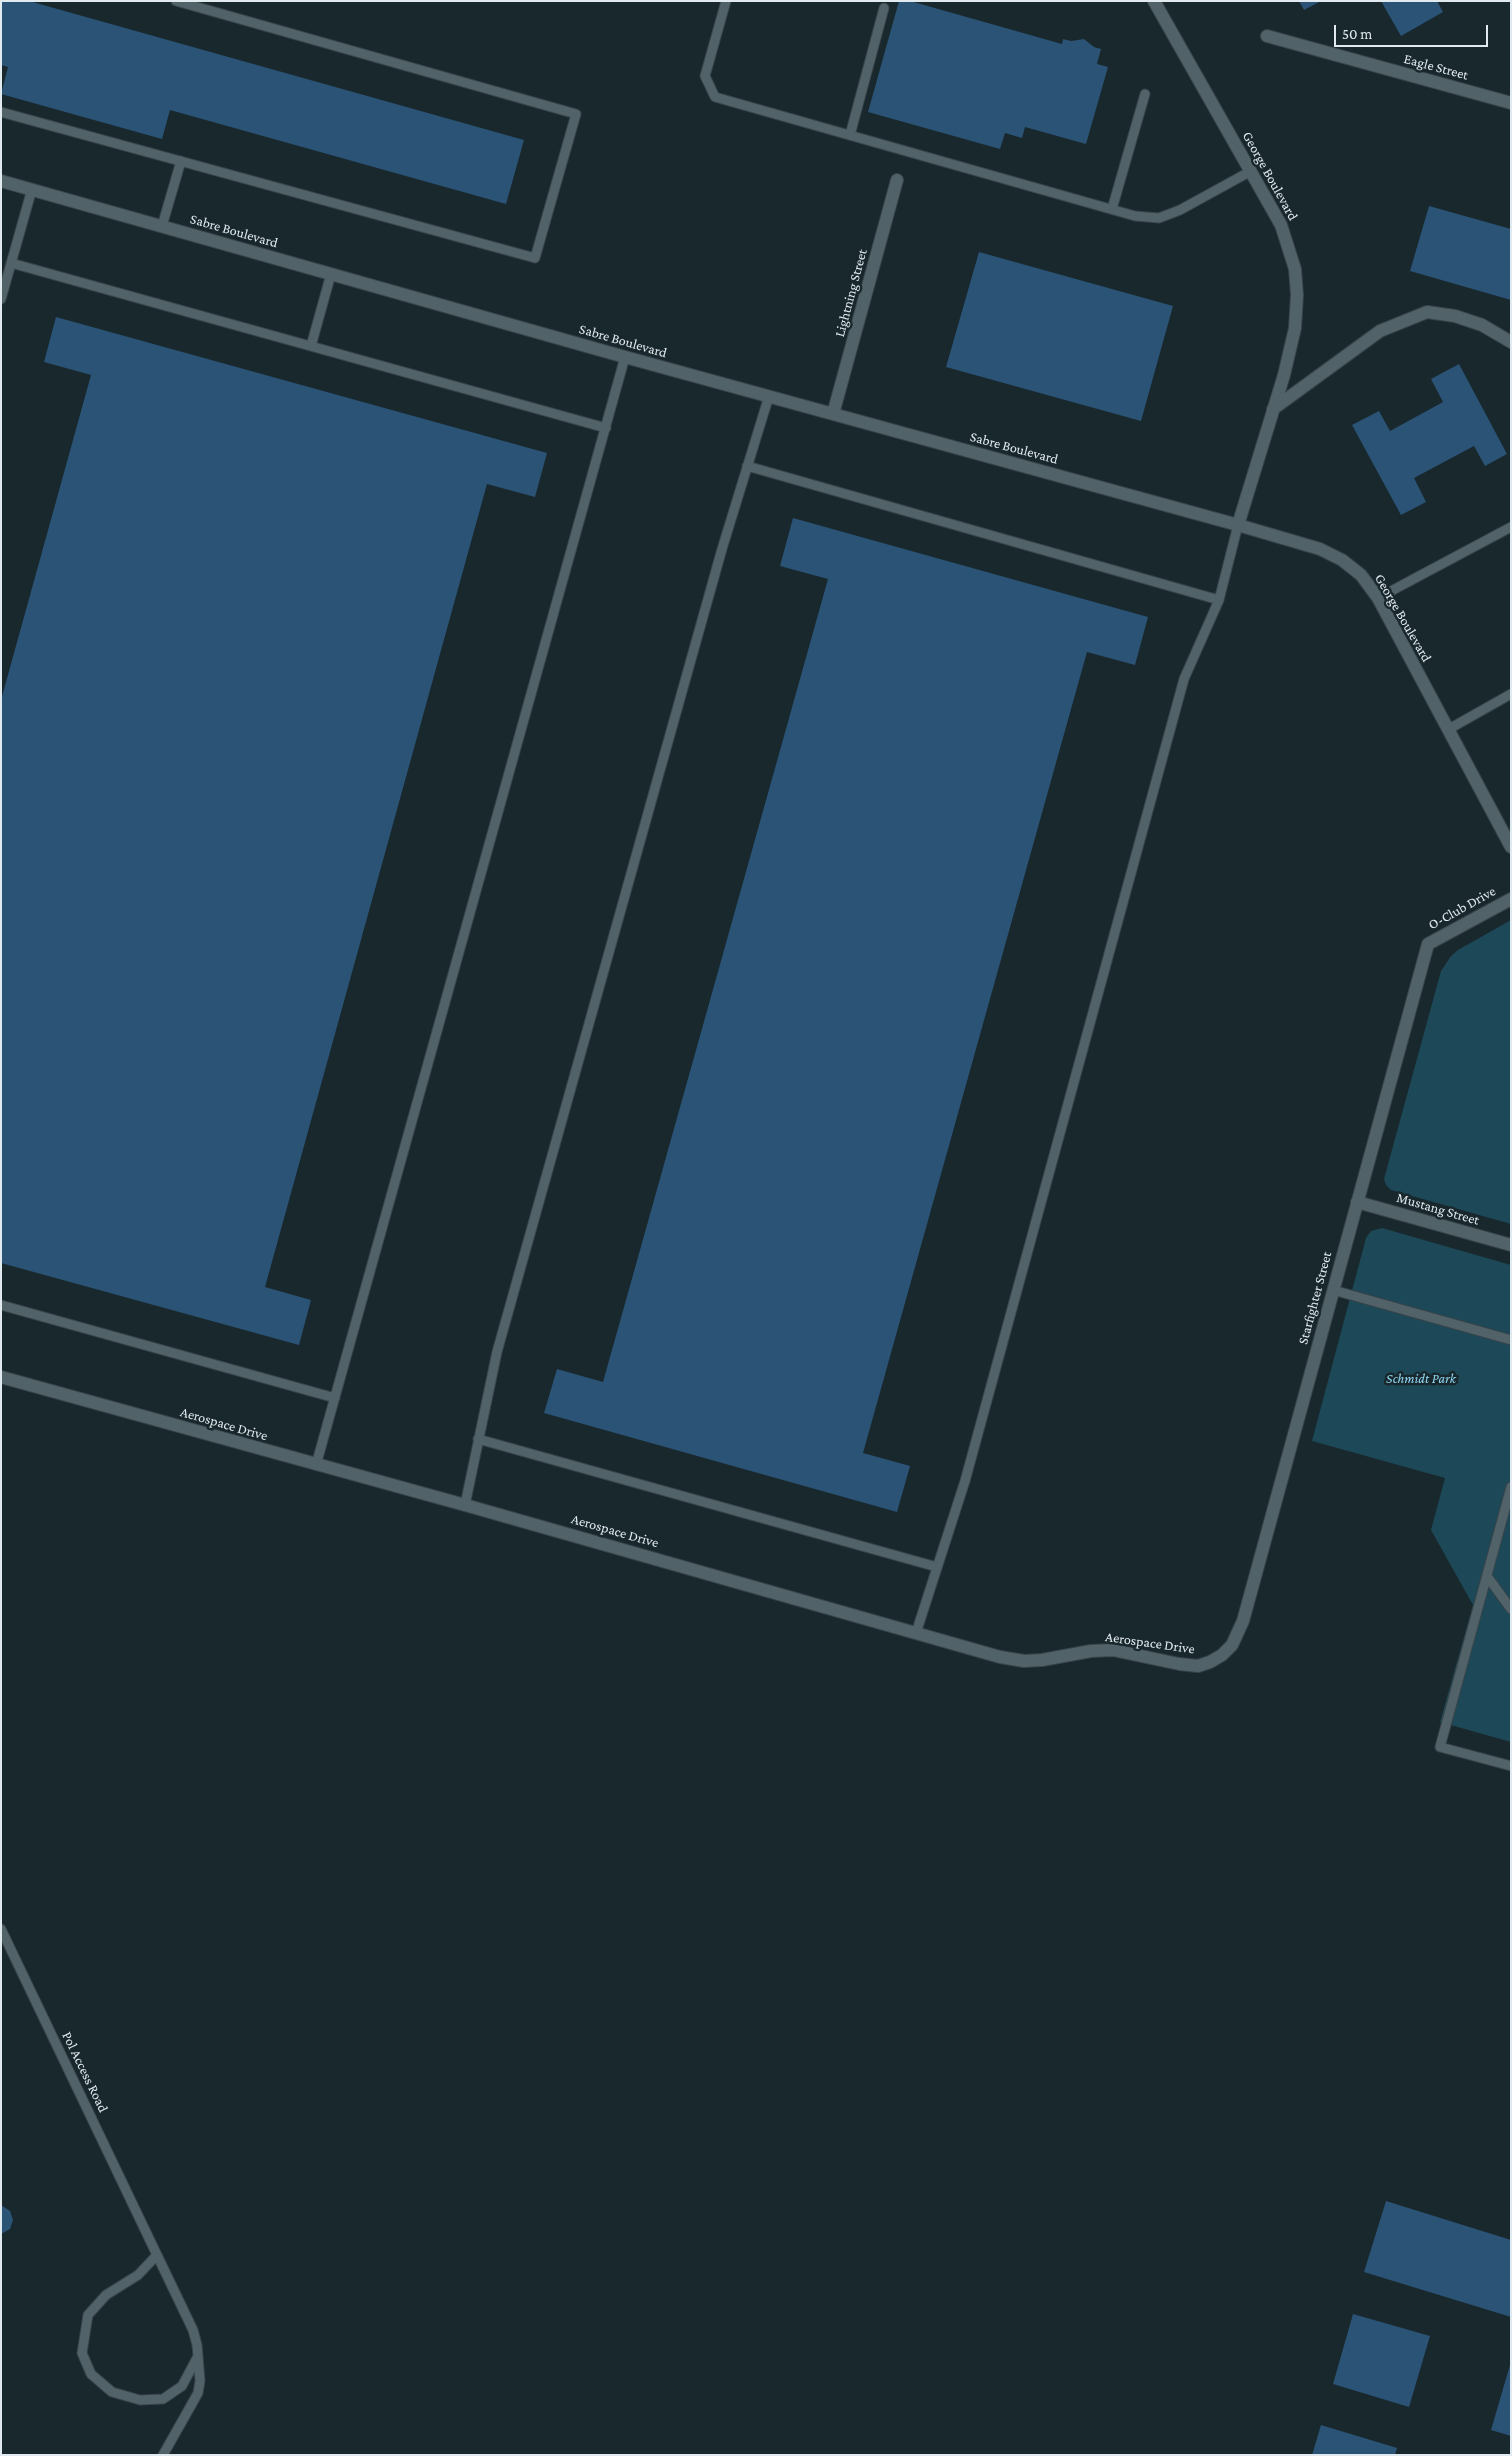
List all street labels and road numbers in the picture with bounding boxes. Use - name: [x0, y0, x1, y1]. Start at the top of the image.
- street label: Eagle Street: [1402, 50, 1470, 84]
- street label: George Boulevard: [1239, 129, 1301, 223]
- street label: Sabre Boulevard: [188, 210, 280, 252]
- street label: Lightning Street: [831, 247, 871, 339]
- street label: Sabre Boulevard: [577, 320, 669, 362]
- street label: Sabre Boulevard: [968, 428, 1060, 468]
- street label: George Boulevard: [1371, 571, 1435, 665]
- street label: O-Club Drive: [1425, 883, 1499, 933]
- street label: Mustang Street: [1395, 1189, 1481, 1229]
- street label: Starfighter Street: [1295, 1250, 1335, 1346]
- street label: Aerospace Drive: [178, 1404, 270, 1444]
- street label: Aerospace Drive: [569, 1511, 661, 1551]
- street label: Aerospace Drive: [1104, 1628, 1196, 1658]
- street label: Pol Access Road: [58, 2029, 112, 2115]

